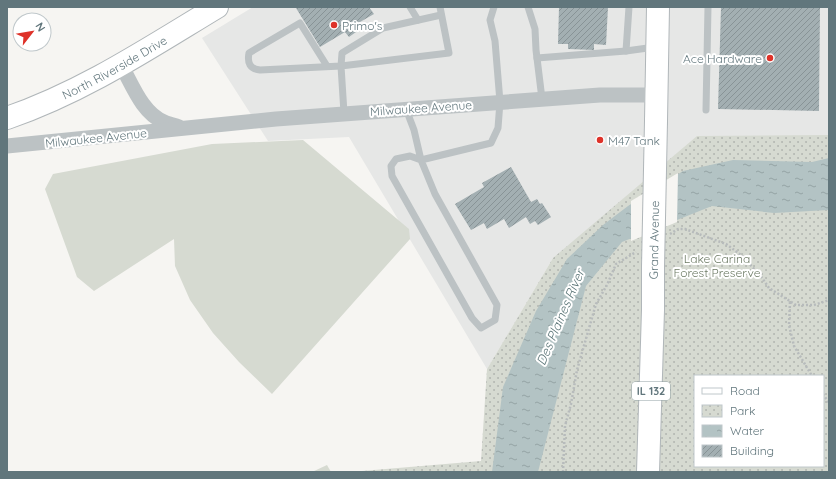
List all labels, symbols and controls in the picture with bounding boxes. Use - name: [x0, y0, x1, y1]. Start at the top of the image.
- north arrow: [12, 12, 52, 52]
- place label: Primo's: [342, 18, 383, 33]
- text: N: [32, 20, 49, 34]
- marker: Primo's: [329, 20, 339, 30]
- street label: North Riverside Drive: [59, 32, 170, 102]
- place label: Ace Hardware: [683, 51, 762, 66]
- marker: Ace Hardware: [765, 53, 775, 63]
- street label: Milwaukee Avenue: [370, 97, 473, 119]
- street label: Milwaukee Avenue: [44, 125, 148, 151]
- place label: M47 Tank: [608, 133, 660, 148]
- marker: M47 Tank: [595, 135, 605, 145]
- street label: Grand Avenue: [646, 200, 662, 279]
- park label: Lake Carina Forest Preserve: [674, 251, 761, 280]
- water label: Des Plaines River: [533, 265, 588, 368]
- legend: [694, 375, 824, 467]
- road number: IL 132: [632, 382, 670, 400]
- text: Road: [730, 383, 760, 398]
- text: Park: [730, 403, 755, 418]
- text: Water: [730, 423, 765, 438]
- text: Building: [730, 443, 774, 458]

